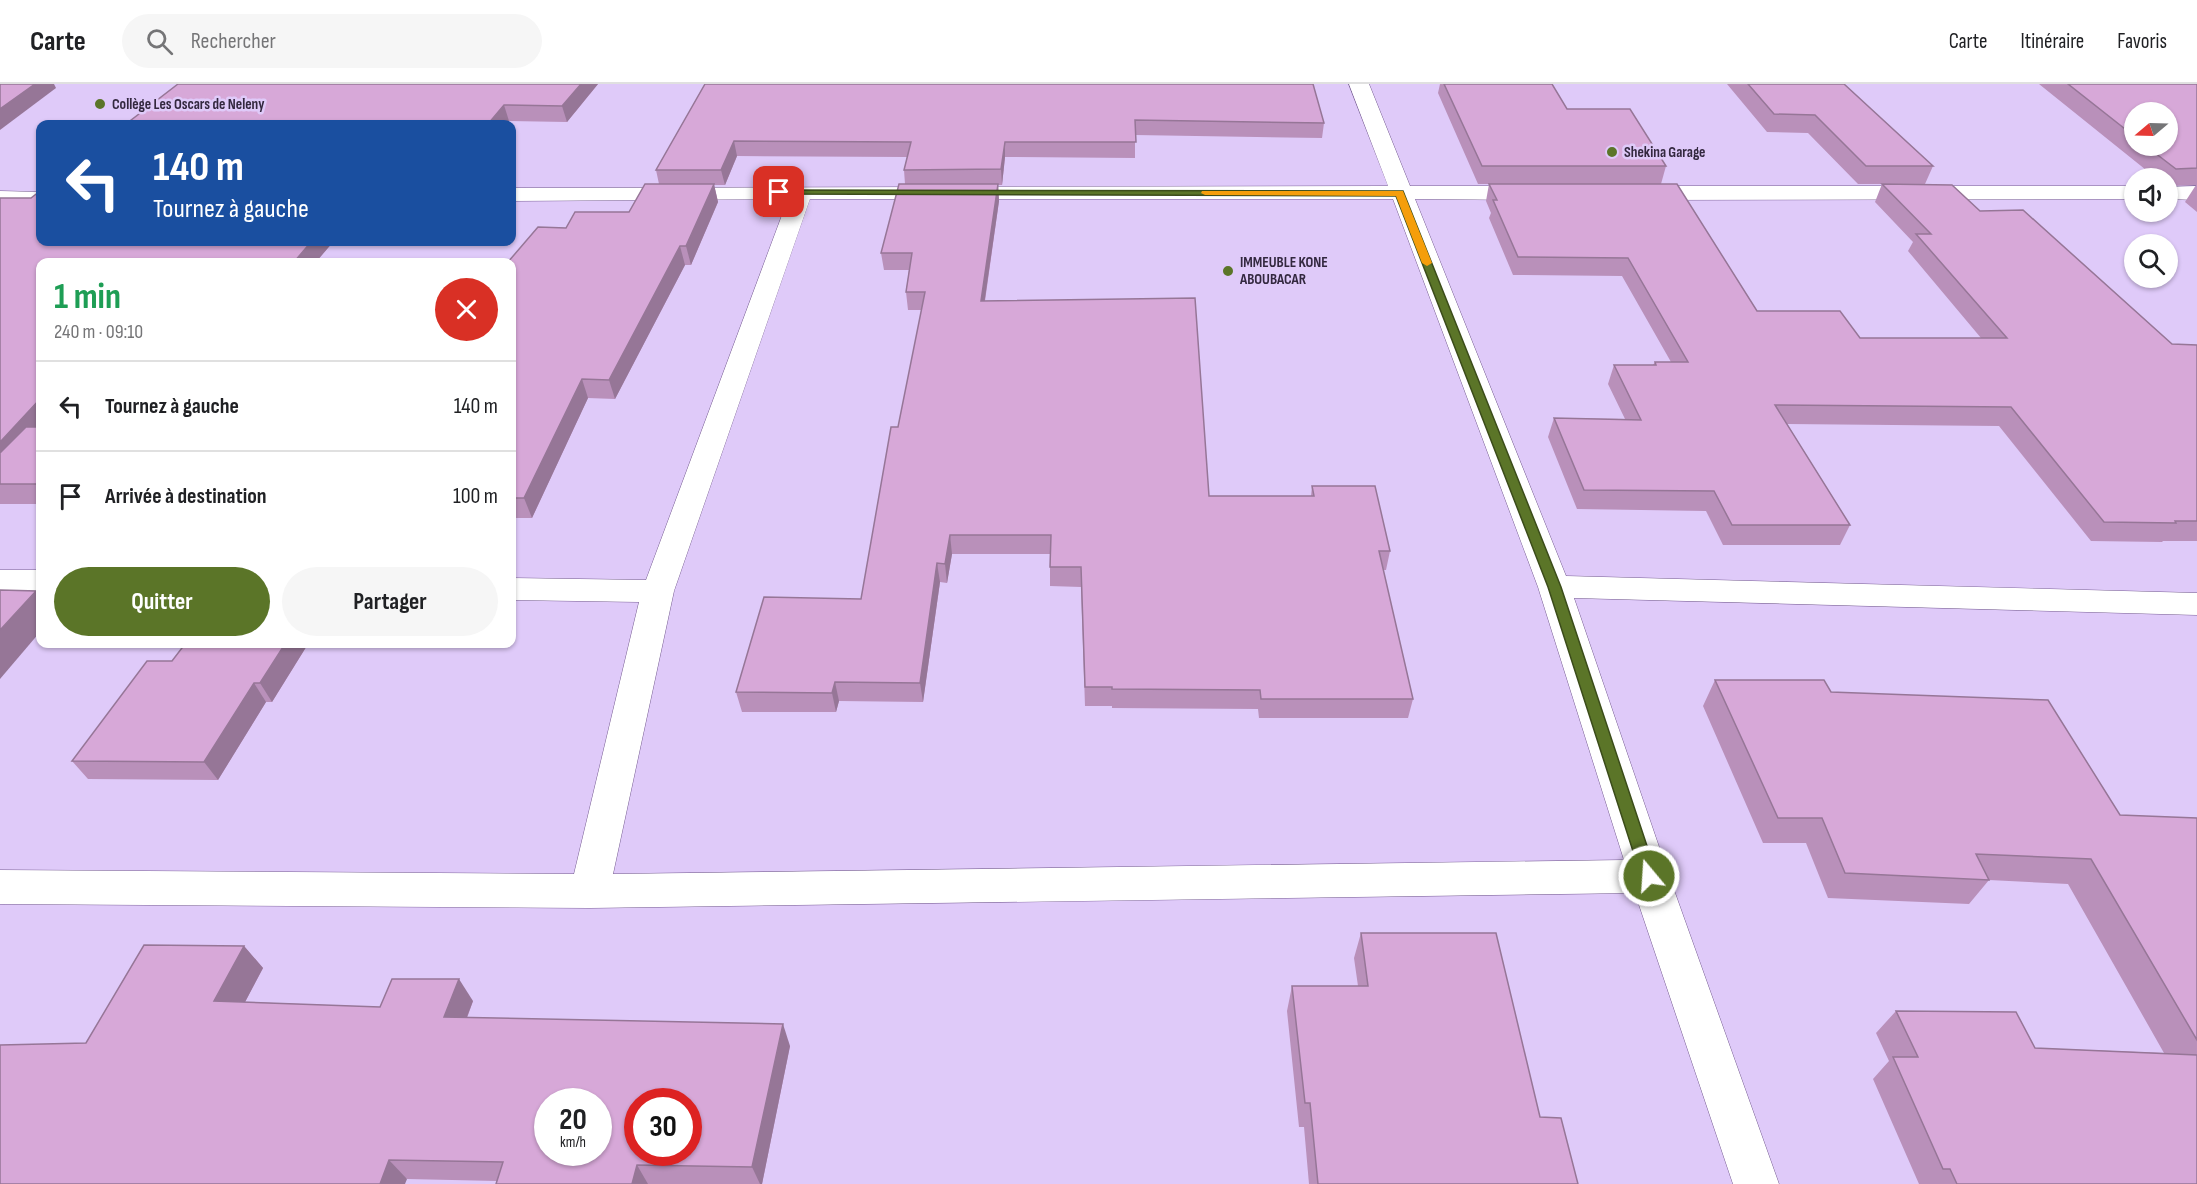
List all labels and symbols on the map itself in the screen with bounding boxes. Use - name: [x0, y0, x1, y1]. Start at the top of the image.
- place label: Collège Les Oscars de Neleny: [112, 95, 265, 114]
- marker: Collège Les Oscars de Neleny: [93, 97, 107, 111]
- north arrow: [2124, 102, 2178, 156]
- place label: Shekina Garage: [1624, 143, 1706, 162]
- marker: Shekina Garage: [1605, 145, 1619, 159]
- pin: [753, 166, 804, 217]
- place label: IMMEUBLE KONE ABOUBACAR: [1239, 253, 1328, 289]
- marker: IMMEUBLE KONE ABOUBACAR: [1221, 264, 1235, 278]
- position arrow: [1617, 844, 1681, 908]
- speed limit sign: 30: [624, 1088, 702, 1166]

